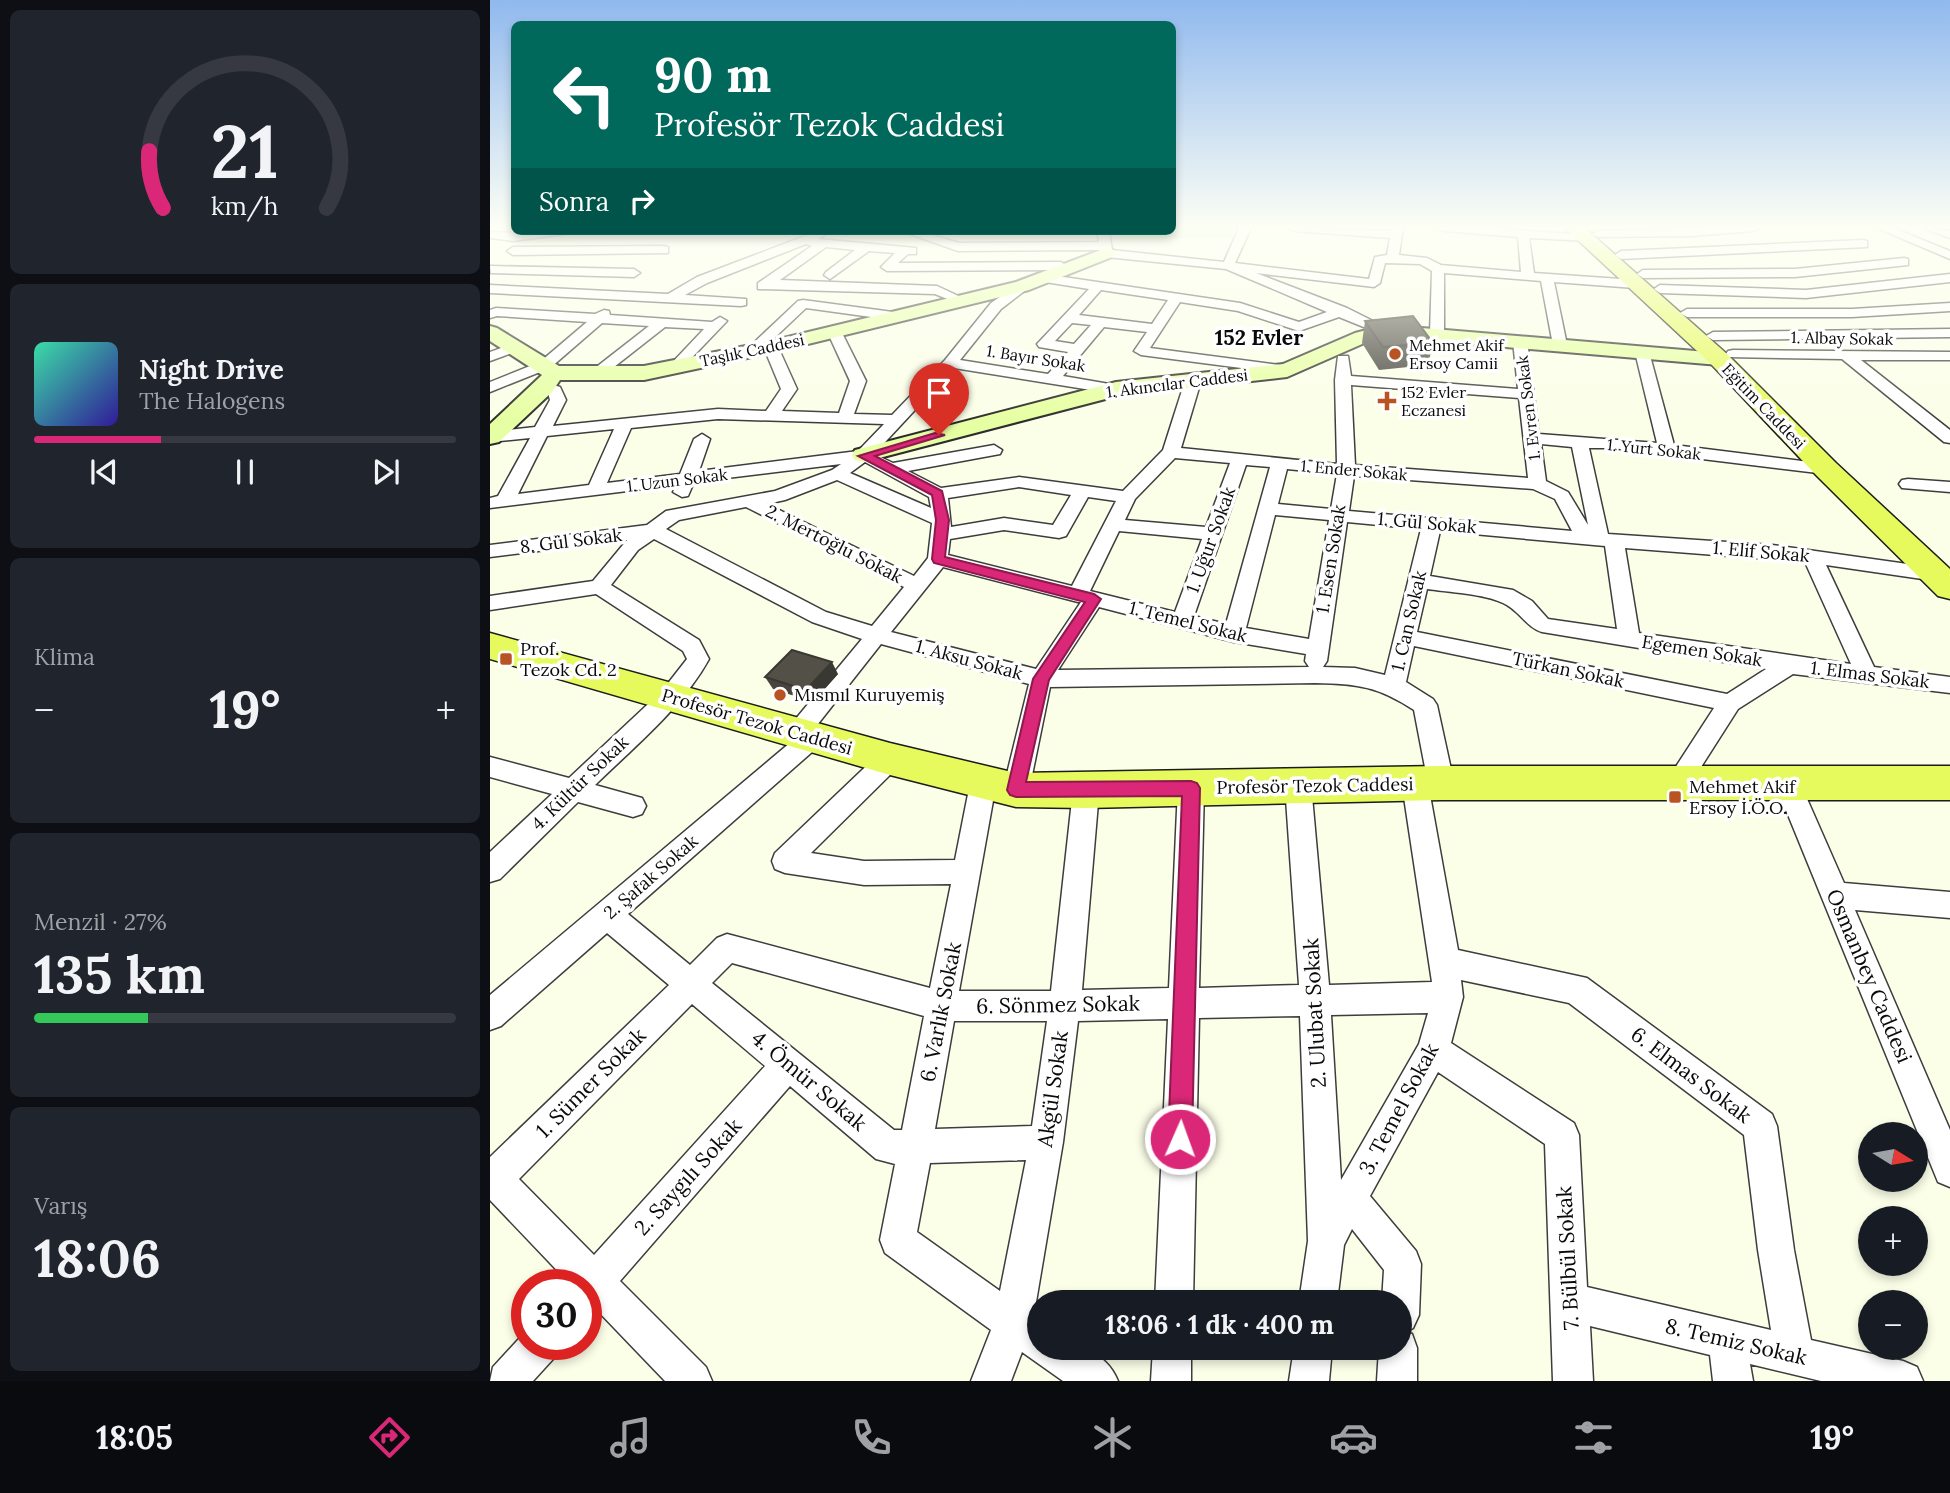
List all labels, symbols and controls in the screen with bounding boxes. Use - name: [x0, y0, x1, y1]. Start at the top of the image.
- text: 90 m: [654, 43, 771, 105]
- icon: left: [539, 49, 630, 140]
- text: Profesör Tezok Caddesi: [654, 104, 1004, 145]
- text: 21: [211, 105, 279, 198]
- icon: right: [623, 182, 661, 220]
- text: Sonra: [539, 185, 609, 218]
- text: km/h: [211, 190, 279, 222]
- district label: 152 Evler: [1215, 324, 1303, 351]
- street label: 1. Albay Sokak: [1791, 327, 1894, 349]
- street label: Taşlık Caddesi: [698, 329, 806, 371]
- place label: Mehmet Akif Ersoy Camii: [1409, 335, 1505, 373]
- street label: 1. Bayır Sokak: [985, 340, 1087, 376]
- marker: Mehmet Akif Ersoy Camii: [1387, 346, 1403, 362]
- text: Night Drive: [139, 353, 284, 386]
- street label: 1. Evren Sokak: [1512, 354, 1544, 461]
- street label: Eğitim Caddesi: [1718, 359, 1810, 453]
- pin: [909, 363, 969, 435]
- street label: 1. Akıncılar Caddesi: [1105, 364, 1249, 402]
- icon: arrive: [920, 374, 958, 412]
- place label: 152 Evler Eczanesi: [1401, 382, 1466, 420]
- text: The Halogens: [139, 386, 285, 415]
- marker: 152 Evler Eczanesi: [1379, 393, 1395, 409]
- street label: 1. Yurt Sokak: [1606, 434, 1702, 464]
- icon: previous: [85, 453, 123, 491]
- icon: pause: [226, 453, 264, 491]
- icon: next: [367, 453, 405, 491]
- street label: 1. Ender Sokak: [1300, 455, 1409, 485]
- street label: 1. Uzun Sokak: [626, 464, 729, 496]
- street label: 1. Uğur Sokak: [1181, 483, 1240, 596]
- street label: 2. Mertoğlu Sokak: [762, 499, 907, 588]
- street label: 1. Esen Sokak: [1311, 502, 1351, 615]
- street label: 1. Gül Sokak: [1377, 507, 1478, 538]
- street label: 8. Gül Sokak: [519, 523, 624, 558]
- street label: 1. Elif Sokak: [1712, 536, 1811, 567]
- street label: 1. Can Sokak: [1386, 568, 1431, 673]
- street label: 1. Temel Sokak: [1127, 596, 1250, 647]
- street label: Egemen Sokak: [1640, 630, 1764, 671]
- street label: 1. Aksu Sokak: [913, 634, 1025, 685]
- place label: Prof. Tezok Cd. 2: [520, 637, 617, 681]
- text: Klima: [34, 642, 95, 671]
- street label: Türkan Sokak: [1510, 646, 1626, 693]
- marker: Prof. Tezok Cd. 2: [498, 651, 514, 667]
- street label: 1. Elmas Sokak: [1809, 656, 1931, 693]
- text: 19°: [210, 676, 280, 742]
- street label: Profesör Tezok Caddesi: [659, 683, 855, 760]
- place label: Mısmıl Kuruyemiş: [794, 683, 945, 706]
- text: −: [34, 686, 54, 734]
- text: +: [436, 686, 456, 734]
- marker: Mısmıl Kuruyemiş: [772, 687, 788, 703]
- street label: 4. Kültür Sokak: [526, 730, 633, 835]
- street label: Profesör Tezok Caddesi: [1216, 772, 1414, 799]
- place label: Mehmet Akif Ersoy İ.Ö.O.: [1689, 775, 1797, 819]
- marker: Mehmet Akif Ersoy İ.Ö.O.: [1667, 789, 1683, 805]
- street label: 2. Şafak Sokak: [599, 829, 703, 924]
- street label: Osmanbey Caddesi: [1821, 885, 1918, 1067]
- text: Menzil · 27%: [34, 907, 167, 936]
- street label: 2. Ulubat Sokak: [1297, 937, 1332, 1089]
- street label: 6. Varlık Sokak: [914, 939, 967, 1084]
- text: 135 km: [34, 941, 205, 1007]
- street label: 6. Sönmez Sokak: [976, 990, 1141, 1019]
- street label: 6. Elmas Sokak: [1626, 1020, 1758, 1129]
- street label: 1. Sümer Sokak: [530, 1021, 652, 1143]
- street label: 4. Ömür Sokak: [746, 1025, 873, 1137]
- street label: Akgül Sokak: [1031, 1028, 1074, 1150]
- street label: 3. Temel Sokak: [1353, 1038, 1445, 1179]
- position arrow: [1143, 1102, 1217, 1176]
- street label: 2. Saygılı Sokak: [628, 1112, 748, 1241]
- north arrow: [1858, 1122, 1928, 1192]
- map controls: [1858, 1122, 1928, 1360]
- street label: 7. Bülbül Sokak: [1550, 1185, 1585, 1331]
- text: Varış: [34, 1191, 87, 1220]
- button: +: [1858, 1206, 1928, 1276]
- text: 18:06: [34, 1225, 161, 1291]
- speed limit sign: 30: [511, 1269, 602, 1360]
- button: −: [1858, 1290, 1928, 1360]
- text: 18:06 · 1 dk · 400 m: [1105, 1308, 1334, 1341]
- street label: 8. Temiz Sokak: [1663, 1312, 1810, 1371]
- icon: directions: [365, 1413, 414, 1462]
- icon: music: [606, 1413, 655, 1462]
- icon: phone: [847, 1413, 896, 1462]
- icon: climate: [1088, 1413, 1137, 1462]
- icon: car: [1329, 1413, 1378, 1462]
- icon: filters: [1569, 1413, 1618, 1462]
- text: 18:05: [96, 1417, 173, 1458]
- text: 19°: [1810, 1417, 1854, 1458]

